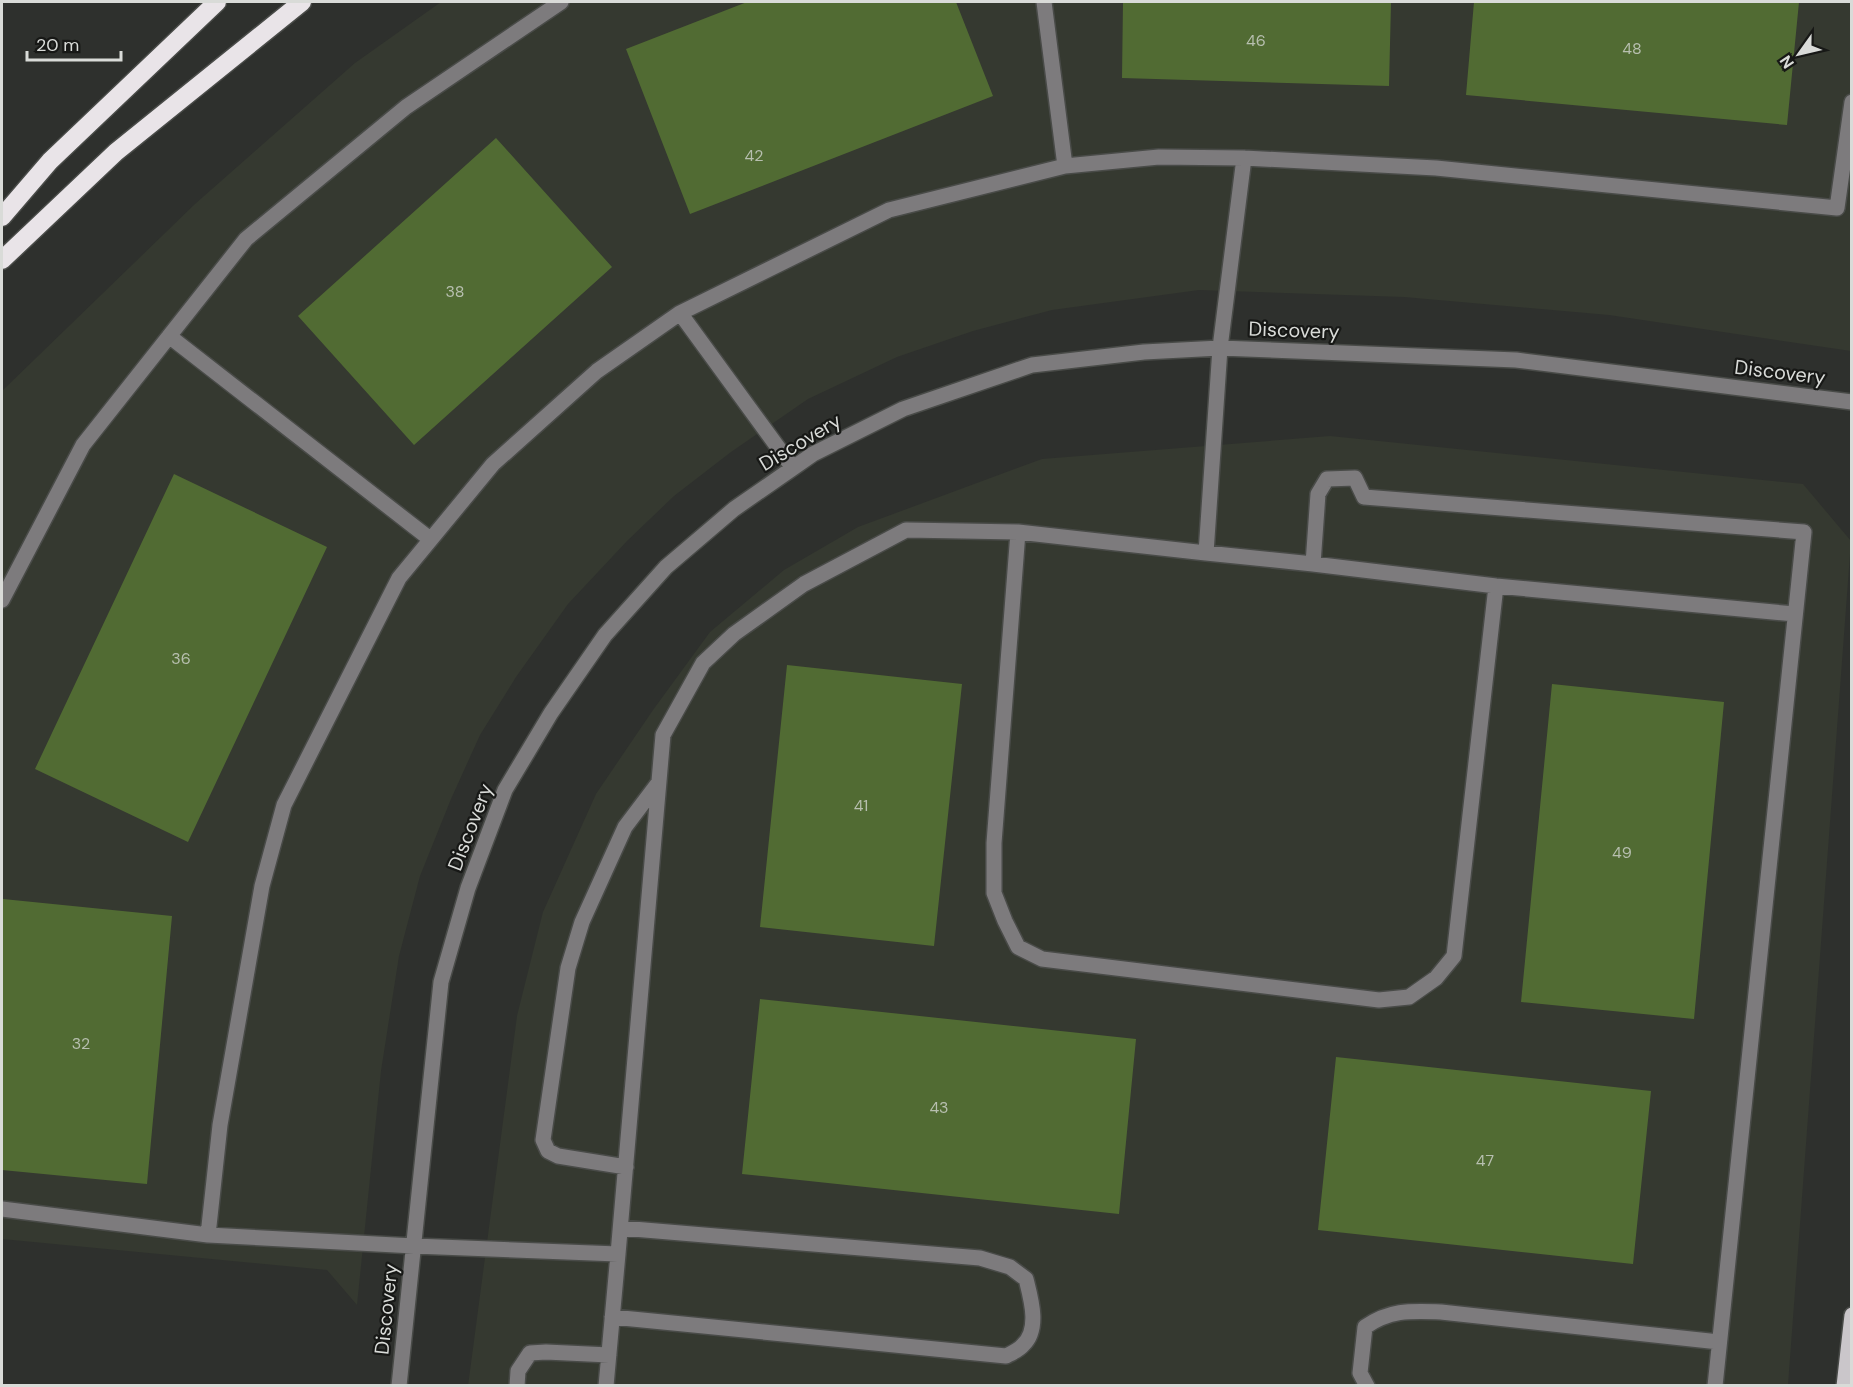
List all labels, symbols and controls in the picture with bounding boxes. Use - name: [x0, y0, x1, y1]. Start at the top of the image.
- scale bar: [27, 24, 122, 62]
- north arrow: [1769, 24, 1829, 84]
- house number: 46: [1246, 30, 1266, 51]
- text: 20 m: [36, 33, 79, 57]
- house number: 48: [1622, 38, 1642, 59]
- text: N: [1775, 51, 1799, 73]
- house number: 42: [745, 145, 763, 166]
- house number: 38: [445, 281, 465, 302]
- street label: Discovery: [1248, 315, 1340, 345]
- street label: Discovery: [1733, 354, 1827, 390]
- street label: Discovery: [754, 407, 846, 477]
- house number: 36: [171, 648, 191, 669]
- street label: Discovery: [441, 780, 499, 874]
- house number: 41: [854, 795, 868, 816]
- house number: 49: [1612, 842, 1632, 863]
- house number: 32: [72, 1033, 90, 1054]
- house number: 43: [929, 1097, 949, 1118]
- house number: 47: [1476, 1150, 1494, 1171]
- street label: Discovery: [368, 1262, 404, 1356]

